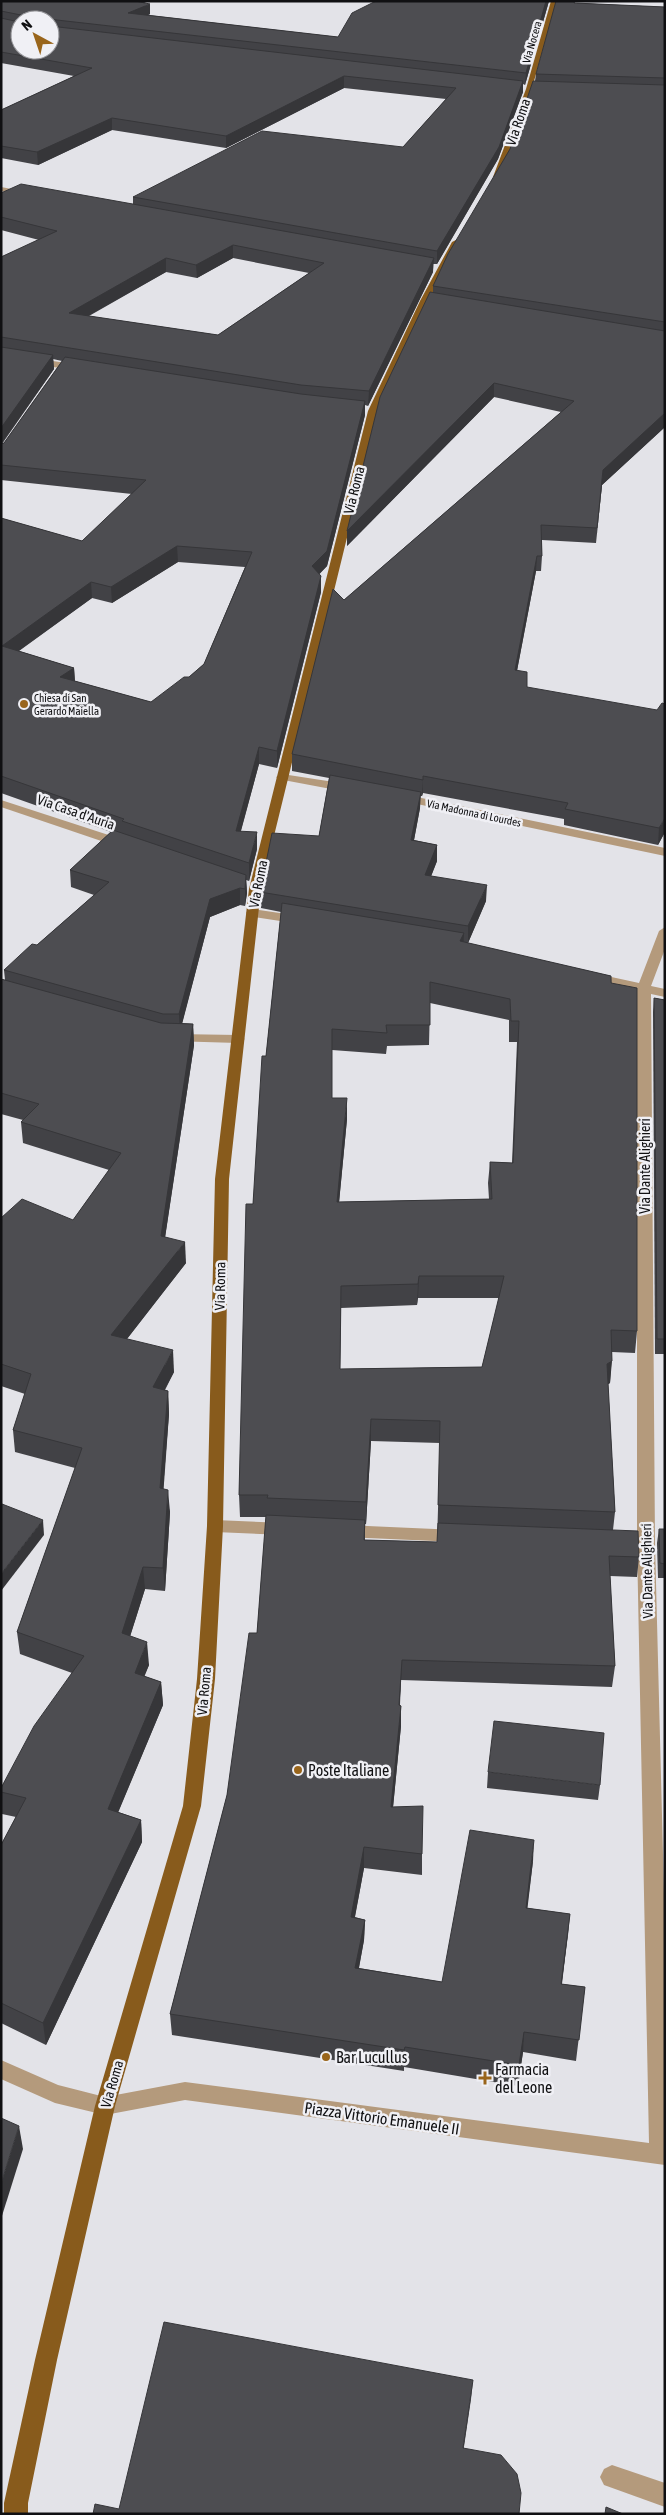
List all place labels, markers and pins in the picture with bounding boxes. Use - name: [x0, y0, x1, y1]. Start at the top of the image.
- place label: Chiesa di San Gerardo Maiella: [34, 692, 99, 717]
- marker: Chiesa di San Gerardo Maiella: [18, 698, 30, 710]
- place label: Poste Italiane: [308, 1761, 389, 1779]
- marker: Poste Italiane: [292, 1764, 304, 1776]
- place label: Bar Lucullus: [336, 2048, 408, 2066]
- marker: Bar Lucullus: [320, 2051, 332, 2063]
- place label: Farmacia del Leone: [495, 2060, 552, 2096]
- marker: Farmacia del Leone: [479, 2072, 491, 2084]

